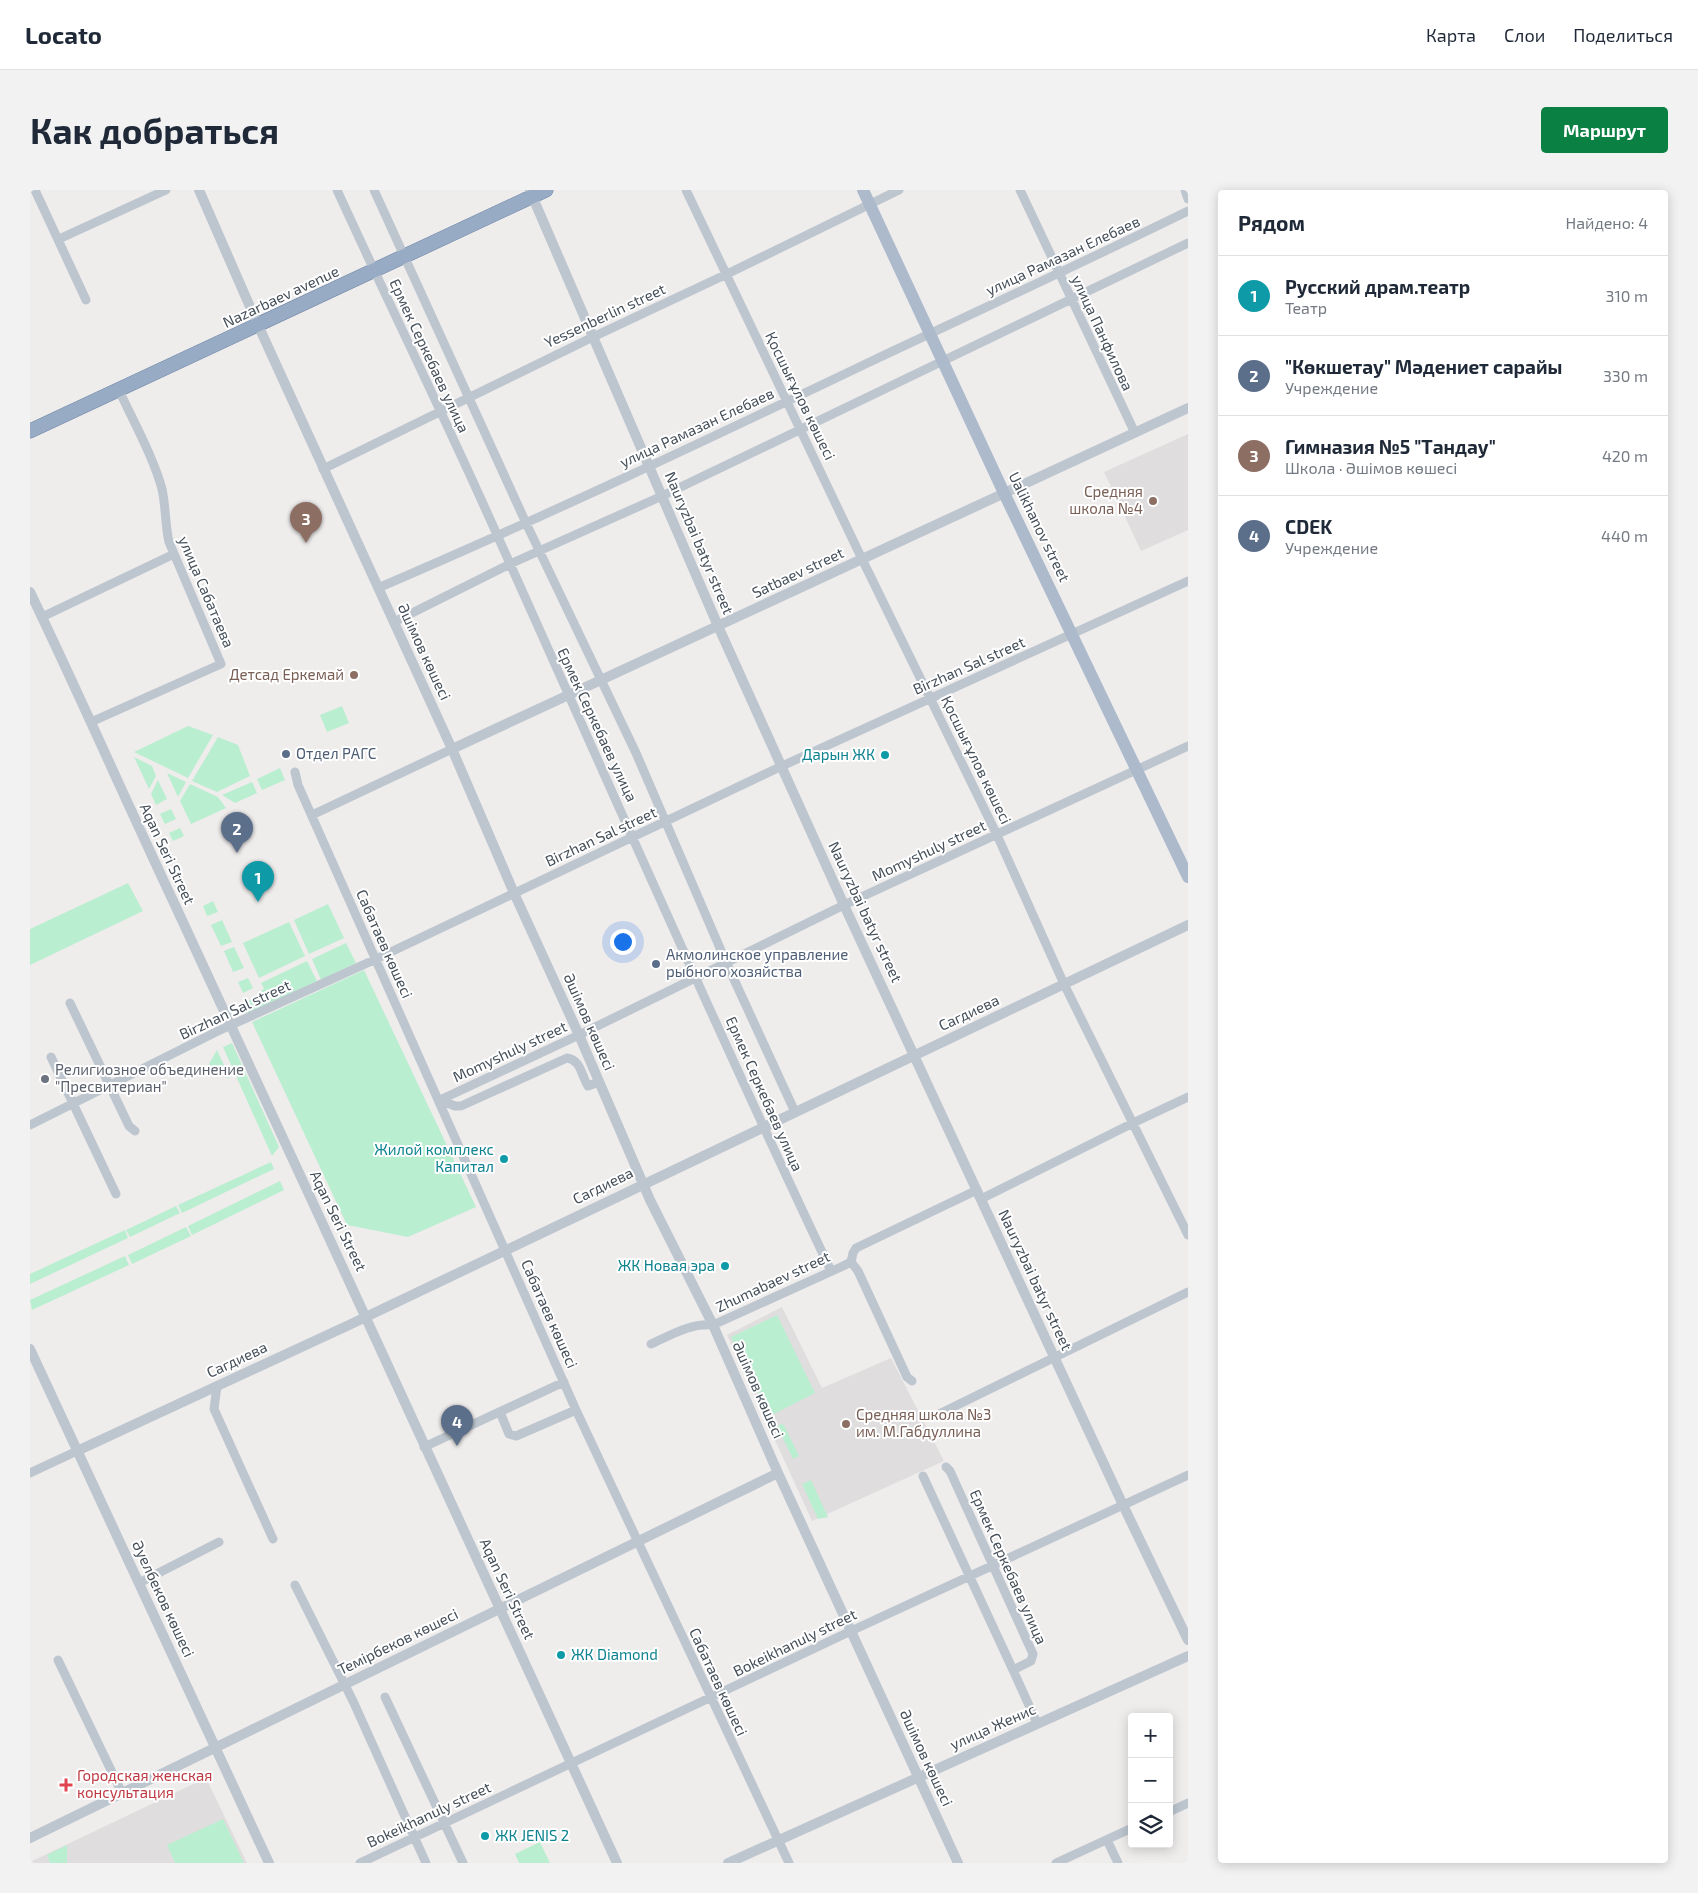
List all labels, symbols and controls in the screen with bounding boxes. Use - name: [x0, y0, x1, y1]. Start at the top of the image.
- text: Locato: [25, 20, 102, 49]
- text: Карта: [1426, 24, 1476, 46]
- text: Слои: [1504, 24, 1545, 46]
- text: Поделиться: [1573, 24, 1673, 46]
- button: Маршрут: [1541, 107, 1668, 153]
- text: Как добраться: [30, 109, 279, 151]
- text: Рядом: [1238, 210, 1305, 235]
- street label: улица Рамазан Елебаев: [983, 211, 1143, 300]
- text: Найдено: 4: [1565, 213, 1648, 232]
- street label: Nazarbaev avenue: [220, 261, 341, 331]
- street label: улица Панфилова: [1067, 272, 1138, 394]
- text: Русский драм.театр: [1285, 275, 1470, 298]
- street label: Ермек Серкебаев улица: [385, 276, 474, 436]
- street label: Yessenberlin street: [541, 279, 668, 351]
- text: 1: [1251, 286, 1257, 305]
- text: 310 m: [1606, 286, 1648, 305]
- text: Театр: [1285, 298, 1327, 317]
- street label: Қосшығұлов көшесі: [762, 329, 840, 463]
- text: "Көкшетау" Мәдениет сарайы: [1285, 355, 1562, 378]
- text: 2: [1249, 366, 1259, 385]
- text: 330 m: [1603, 366, 1648, 385]
- text: Учреждение: [1285, 378, 1378, 397]
- street label: улица Рамазан Елебаев: [617, 383, 777, 472]
- text: Гимназия №5 "Тандау": [1285, 435, 1496, 458]
- text: 3: [1249, 446, 1259, 465]
- text: 420 m: [1602, 446, 1648, 465]
- text: Школа · Әшімов көшесі: [1285, 458, 1457, 477]
- street label: Nauryzbai batyr street: [662, 469, 738, 617]
- street label: Ualikhanov street: [1005, 469, 1074, 585]
- place label: Средняя школа №4: [1069, 482, 1143, 517]
- marker: Средняя школа №4: [1147, 495, 1159, 507]
- pin: 3: [290, 502, 322, 543]
- text: CDEK: [1285, 515, 1332, 538]
- text: 4: [1249, 526, 1259, 545]
- text: 440 m: [1601, 526, 1648, 545]
- street label: улица Сабатаева: [174, 533, 239, 650]
- text: Учреждение: [1285, 538, 1378, 557]
- street label: Satbaev street: [749, 543, 847, 601]
- street label: Әшімов көшесі: [395, 601, 455, 703]
- street label: Birzhan Sal street: [910, 632, 1028, 698]
- street label: Ермек Серкебаев улица: [553, 645, 642, 805]
- place label: Детсад Еркемай: [229, 665, 344, 683]
- marker: Детсад Еркемай: [348, 669, 360, 681]
- street label: Қосшығұлов көшесі: [938, 693, 1016, 827]
- place label: Отдел РАГС: [296, 744, 377, 762]
- place label: Дарын ЖК: [802, 745, 875, 763]
- marker: Отдел РАГС: [280, 748, 292, 760]
- marker: Дарын ЖК: [879, 749, 891, 761]
- street label: Aqan Seri Street: [137, 800, 199, 907]
- street label: Birzhan Sal street: [542, 802, 659, 870]
- pin: 2: [221, 812, 253, 853]
- street label: Momyshuly street: [869, 816, 989, 884]
- street label: Nauryzbai batyr street: [825, 838, 907, 985]
- pin: 1: [242, 861, 274, 902]
- street label: Сабатаев көшесі: [353, 887, 417, 1001]
- your location: [610, 929, 636, 955]
- place label: Акмолинское управление рыбного хозяйства: [666, 945, 848, 980]
- marker: Акмолинское управление рыбного хозяйства: [650, 958, 662, 970]
- street label: Әшімов көшесі: [560, 970, 619, 1073]
- street label: Birzhan Sal street: [176, 975, 293, 1043]
- street label: Сагдиева: [935, 990, 1002, 1034]
- street label: Ермек Серкебаев улица: [722, 1013, 807, 1174]
- street label: Momyshuly street: [450, 1017, 570, 1085]
- place label: Религиозное объединение "Пресвитериан": [55, 1060, 244, 1095]
- marker: Религиозное объединение "Пресвитериан": [39, 1073, 51, 1085]
- place label: Жилой комплекс Капитал: [374, 1140, 494, 1175]
- marker: Жилой комплекс Капитал: [498, 1153, 510, 1165]
- street label: Сагдиева: [569, 1163, 636, 1207]
- street label: Aqan Seri Street: [307, 1167, 371, 1274]
- street label: Nauryzbai batyr street: [995, 1206, 1077, 1353]
- street label: Zhumabaev street: [713, 1247, 833, 1315]
- place label: ЖК Новая эра: [618, 1256, 715, 1274]
- street label: Сабатаев көшесі: [518, 1257, 582, 1371]
- marker: ЖК Новая эра: [719, 1260, 731, 1272]
- street label: Сагдиева: [203, 1337, 270, 1381]
- street label: Әшімов көшесі: [729, 1338, 788, 1441]
- pin: 4: [441, 1405, 473, 1446]
- place label: Средняя школа №3 им. М.Габдуллина: [856, 1405, 991, 1441]
- marker: Средняя школа №3 им. М.Габдуллина: [840, 1418, 852, 1430]
- street label: Ермек Серкебаев улица: [966, 1486, 1051, 1647]
- street label: Aqan Seri Street: [477, 1535, 539, 1642]
- street label: Әуелбеков көшесі: [128, 1538, 199, 1660]
- street label: Темірбеков көшесі: [334, 1604, 461, 1678]
- street label: Bokeikhanuly street: [730, 1604, 859, 1680]
- street label: Сабатаев көшесі: [686, 1625, 752, 1738]
- place label: ЖК Diamond: [571, 1645, 658, 1663]
- marker: ЖК Diamond: [555, 1649, 567, 1661]
- street label: улица Женис: [947, 1699, 1039, 1754]
- street label: Әшімов көшесі: [897, 1707, 957, 1809]
- map controls: [1128, 1713, 1173, 1848]
- button: +: [1128, 1713, 1173, 1758]
- button: −: [1128, 1758, 1173, 1803]
- place label: Городская женская консультация: [77, 1766, 212, 1802]
- street label: Bokeikhanuly street: [364, 1777, 494, 1851]
- marker: Городская женская консультация: [59, 1778, 73, 1792]
- button: layers: [1128, 1803, 1173, 1848]
- place label: ЖК JENIS 2: [495, 1826, 569, 1844]
- marker: ЖК JENIS 2: [479, 1830, 491, 1842]

